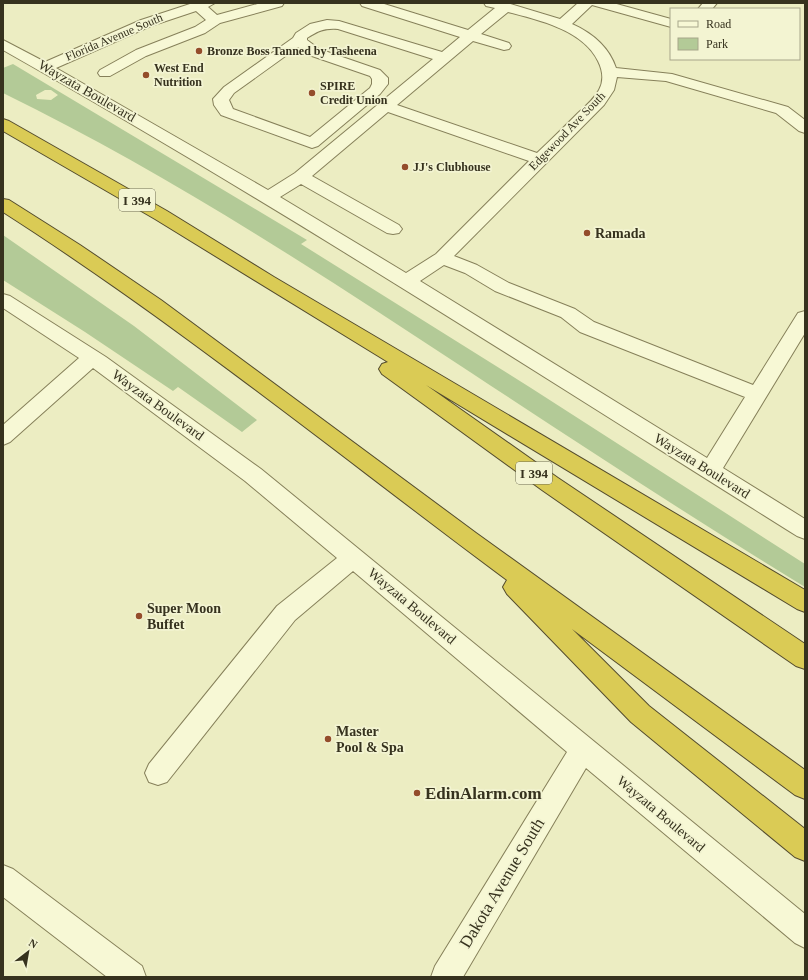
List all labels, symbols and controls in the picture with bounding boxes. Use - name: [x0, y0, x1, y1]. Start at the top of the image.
- legend: [670, 8, 800, 60]
- street label: Florida Avenue South: [63, 10, 165, 64]
- text: Road: [706, 17, 731, 31]
- text: Park: [706, 37, 728, 51]
- place label: Bronze Boss Tanned by Tasheena: [207, 44, 377, 58]
- marker: Bronze Boss Tanned by Tasheena: [194, 46, 204, 56]
- street label: Wayzata Boulevard: [36, 57, 138, 125]
- place label: West End Nutrition: [154, 61, 204, 89]
- marker: West End Nutrition: [141, 70, 151, 80]
- place label: SPIRE Credit Union: [320, 79, 388, 107]
- marker: SPIRE Credit Union: [307, 88, 317, 98]
- street label: Edgewood Ave South: [526, 89, 608, 173]
- place label: JJ's Clubhouse: [413, 160, 491, 174]
- marker: JJ's Clubhouse: [400, 162, 410, 172]
- road number: I 394: [119, 189, 155, 211]
- place label: Ramada: [595, 226, 646, 241]
- marker: Ramada: [582, 228, 592, 238]
- street label: Wayzata Boulevard: [109, 367, 207, 443]
- street label: Wayzata Boulevard: [652, 431, 752, 501]
- road number: I 394: [516, 462, 552, 484]
- street label: Wayzata Boulevard: [365, 565, 459, 647]
- place label: Super Moon Buffet: [147, 601, 221, 632]
- marker: Super Moon Buffet: [134, 611, 144, 621]
- place label: Master Pool & Spa: [336, 724, 404, 755]
- marker: Master Pool & Spa: [323, 734, 333, 744]
- street label: Wayzata Boulevard: [614, 773, 708, 855]
- place label: EdinAlarm.com: [425, 784, 542, 803]
- marker: EdinAlarm.com: [412, 788, 422, 798]
- street label: Dakota Avenue South: [456, 814, 548, 951]
- north arrow: [8, 932, 48, 972]
- text: N: [27, 936, 40, 951]

